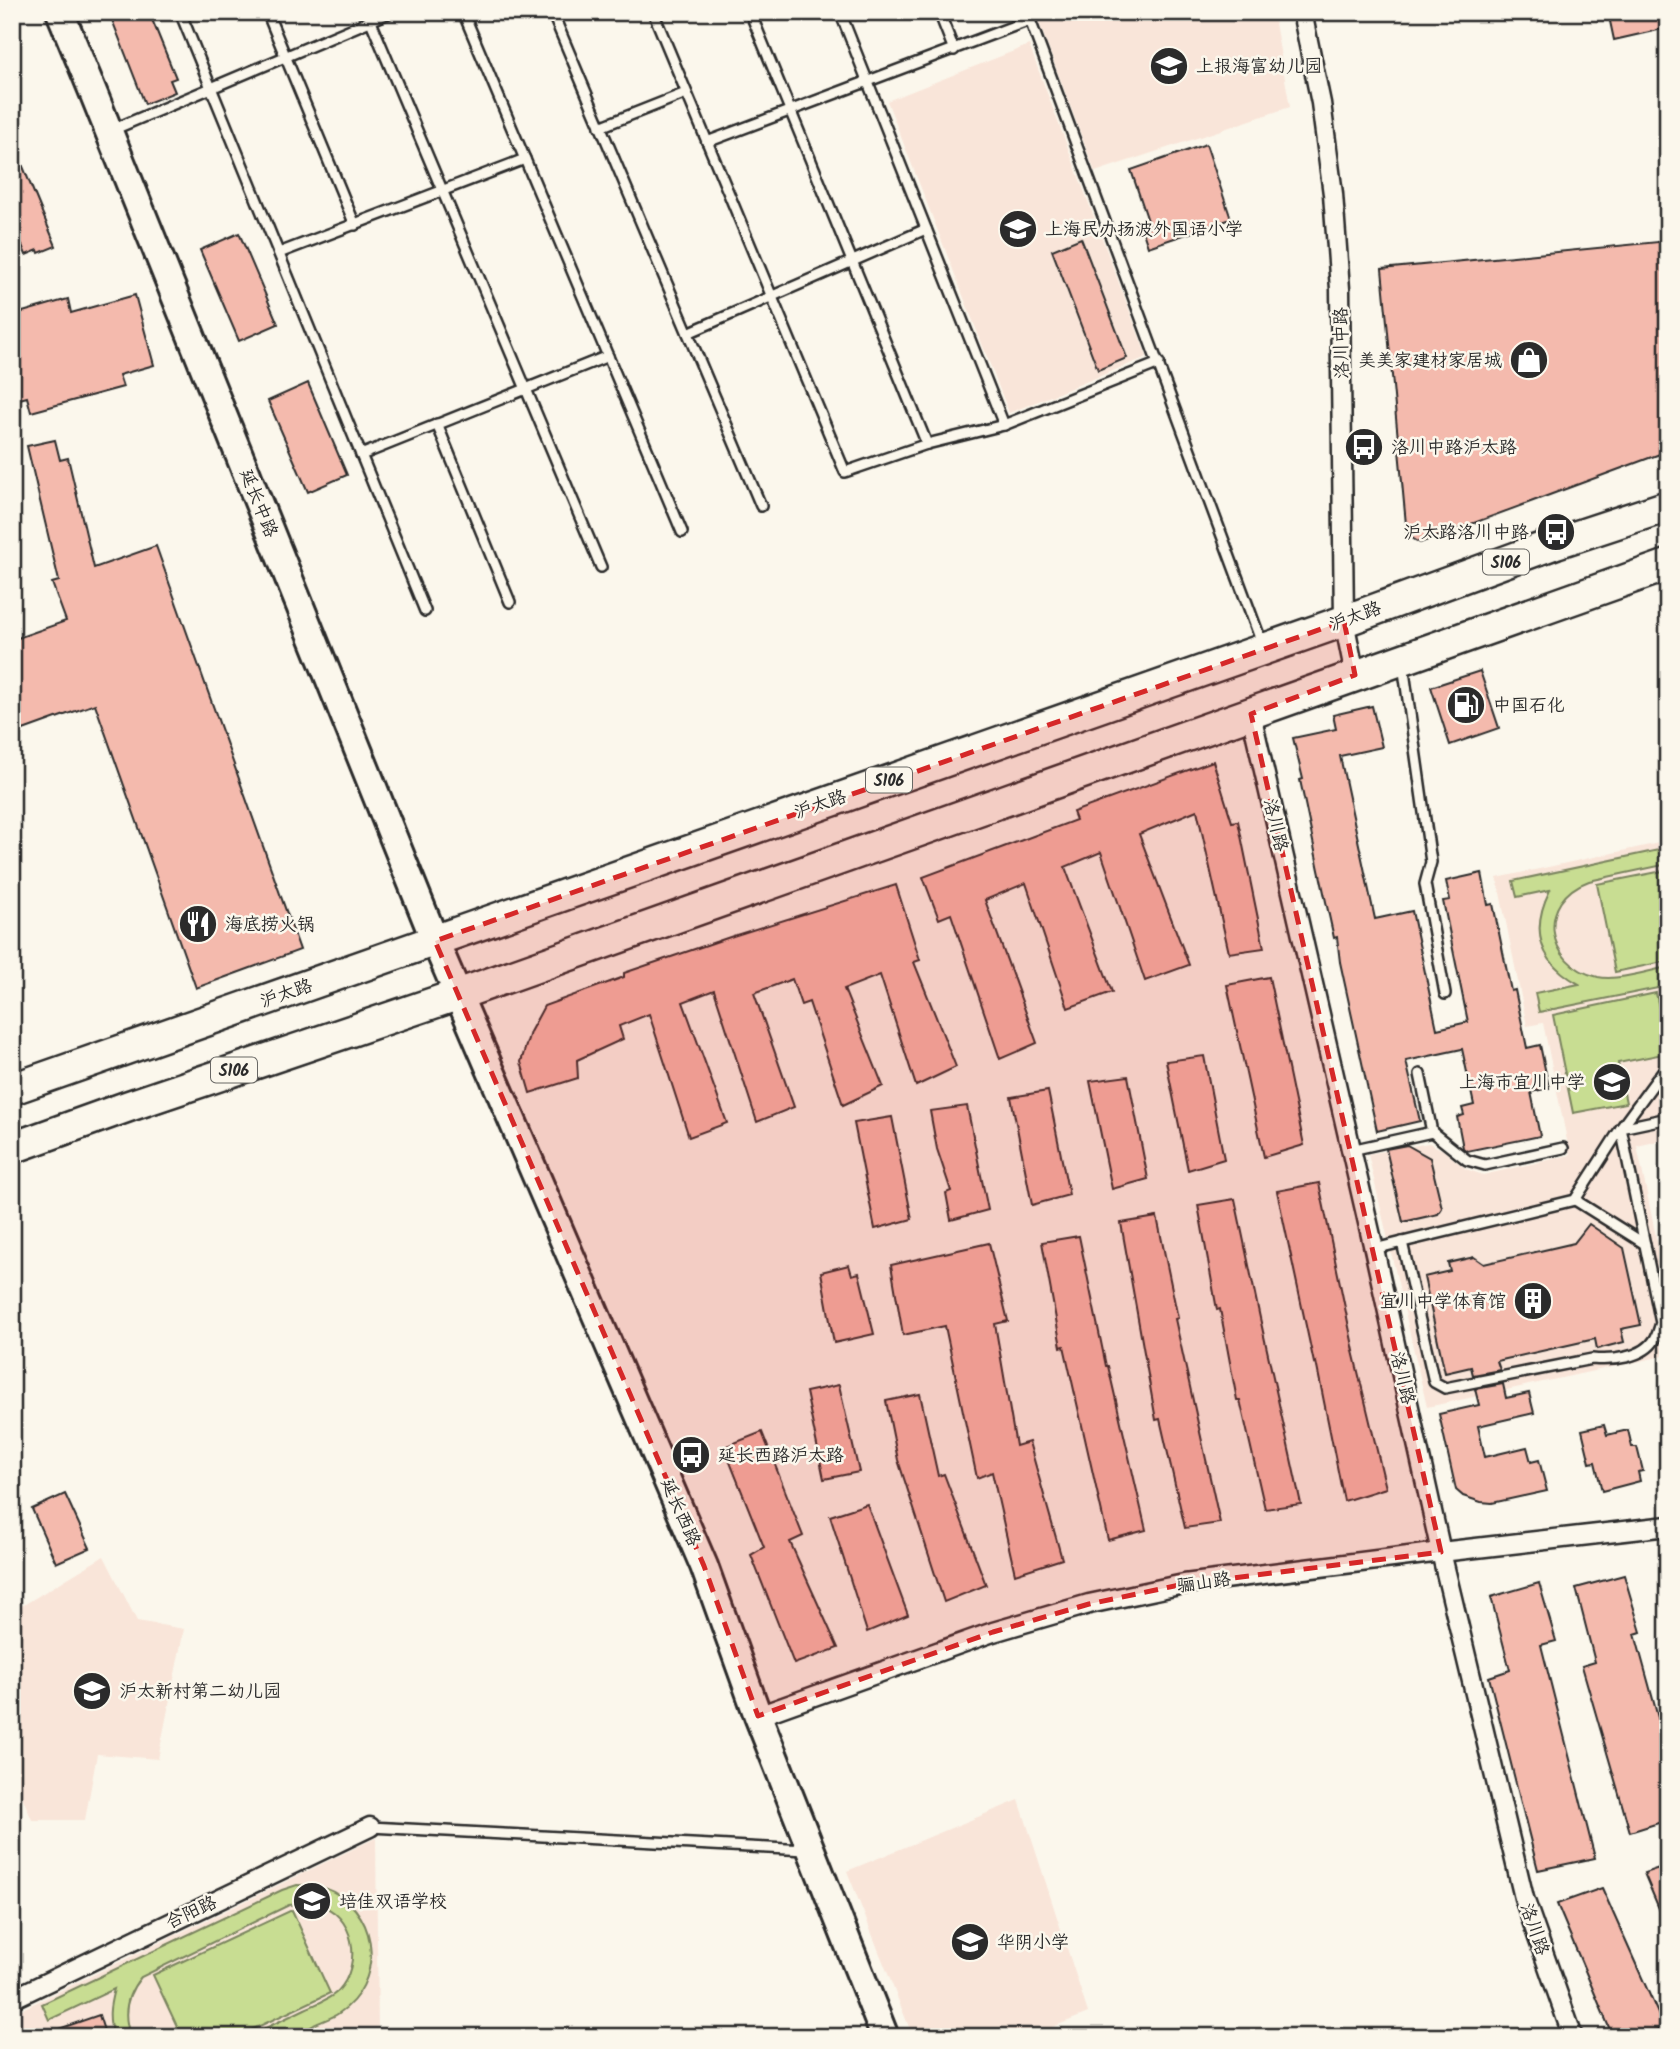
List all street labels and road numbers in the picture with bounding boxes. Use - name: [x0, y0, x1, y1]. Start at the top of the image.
- street label: 洛川中路: [1327, 307, 1358, 379]
- street label: 延长中路: [231, 465, 285, 542]
- road number: S106: [1483, 550, 1529, 575]
- street label: 沪太路: [1325, 595, 1386, 640]
- road number: S106: [866, 768, 912, 792]
- street label: 沪太路: [790, 783, 851, 828]
- street label: 洛川路: [1254, 796, 1295, 855]
- street label: 沪太路: [256, 972, 317, 1017]
- road number: S106: [211, 1058, 257, 1082]
- street label: 洛川路: [1381, 1349, 1422, 1408]
- street label: 延长西路: [652, 1474, 708, 1551]
- street label: 骊山路: [1175, 1565, 1233, 1602]
- street label: 合阳路: [161, 1889, 222, 1938]
- street label: 洛川路: [1511, 1899, 1556, 1960]

